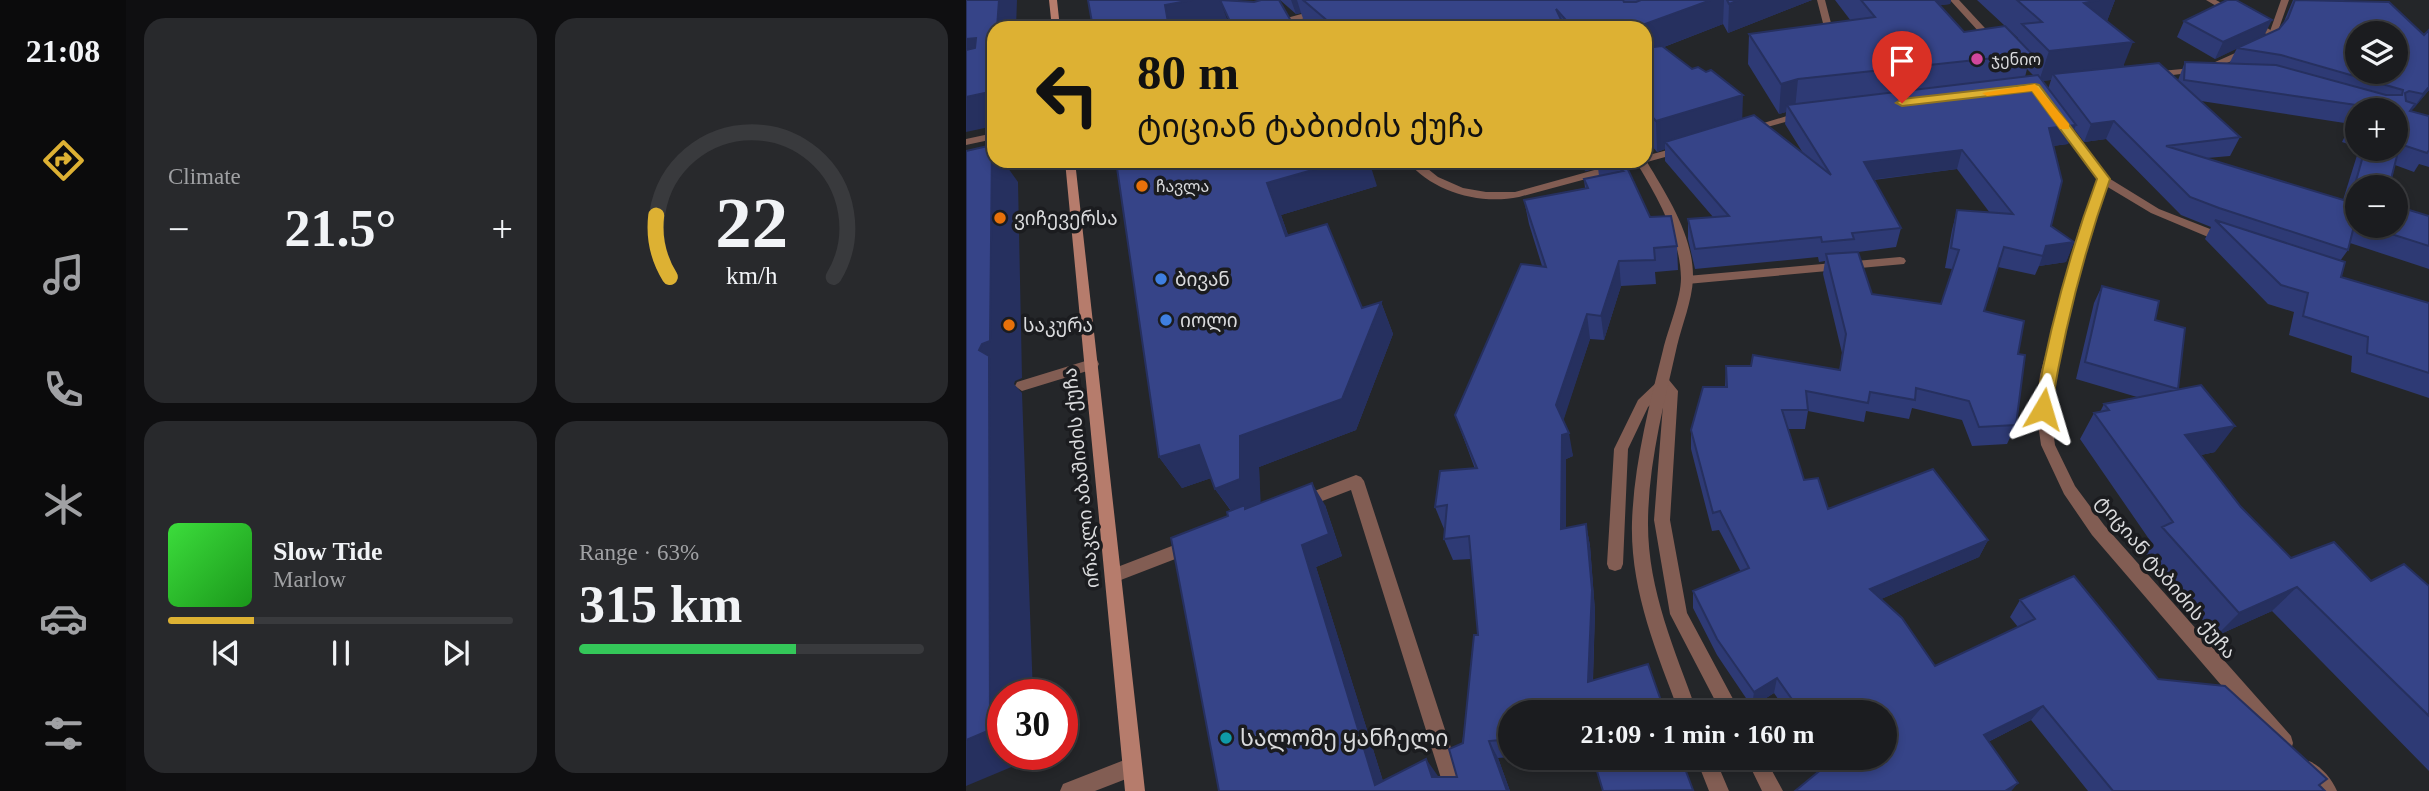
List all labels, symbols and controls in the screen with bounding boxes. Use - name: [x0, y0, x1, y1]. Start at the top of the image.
- map controls: [2345, 21, 2408, 238]
- button: layers: [2345, 21, 2408, 84]
- pin: [1872, 31, 1932, 103]
- text: 21:08: [26, 33, 100, 69]
- icon: arrive: [1883, 42, 1921, 80]
- text: 80 m: [1137, 45, 1239, 100]
- icon: left: [1022, 49, 1113, 140]
- marker: ჯენიო: [1969, 51, 1985, 67]
- place label: ჯენიო: [1991, 51, 2041, 69]
- button: +: [2345, 98, 2408, 161]
- text: ტიციან ტაბიძის ქუჩა: [1137, 108, 1484, 144]
- icon: directions: [39, 136, 88, 185]
- text: Climate: [168, 164, 241, 189]
- button: −: [2345, 175, 2408, 238]
- marker: ჩავლა: [1134, 178, 1150, 194]
- place label: ჩავლა: [1156, 178, 1209, 197]
- text: 22: [715, 182, 788, 263]
- text: 21.5°: [285, 200, 396, 257]
- text: −: [168, 208, 189, 250]
- text: +: [492, 208, 513, 250]
- place label: ვიჩევერსა: [1014, 208, 1118, 230]
- marker: ვიჩევერსა: [992, 210, 1008, 226]
- icon: music: [39, 250, 88, 299]
- text: km/h: [726, 261, 778, 288]
- place label: ბივან: [1175, 269, 1230, 291]
- marker: ბივან: [1153, 271, 1169, 287]
- place label: იოლი: [1180, 310, 1238, 333]
- marker: იოლი: [1158, 312, 1174, 328]
- place label: საკურა: [1023, 315, 1093, 337]
- marker: საკურა: [1001, 317, 1017, 333]
- icon: phone: [39, 365, 88, 414]
- street label: ირაკლი აბაშიძის ქუჩა: [1059, 367, 1105, 589]
- position arrow: [2006, 372, 2080, 446]
- icon: climate: [39, 480, 88, 529]
- street label: ტიციან ტაბიძის ქუჩა: [2091, 491, 2240, 663]
- text: Slow Tide: [273, 537, 383, 566]
- text: Range · 63%: [579, 540, 699, 565]
- text: Marlow: [273, 567, 346, 592]
- text: 315 km: [579, 576, 742, 633]
- icon: car: [39, 594, 88, 643]
- icon: previous: [207, 634, 245, 672]
- icon: pause: [322, 634, 360, 672]
- icon: next: [437, 634, 475, 672]
- speed limit sign: 30: [987, 679, 1078, 770]
- icon: filters: [39, 709, 88, 758]
- text: 21:09 · 1 min · 160 m: [1581, 720, 1815, 749]
- place label: სალომე ყანჩელი: [1240, 726, 1449, 752]
- marker: სალომე ყანჩელი: [1218, 730, 1234, 746]

